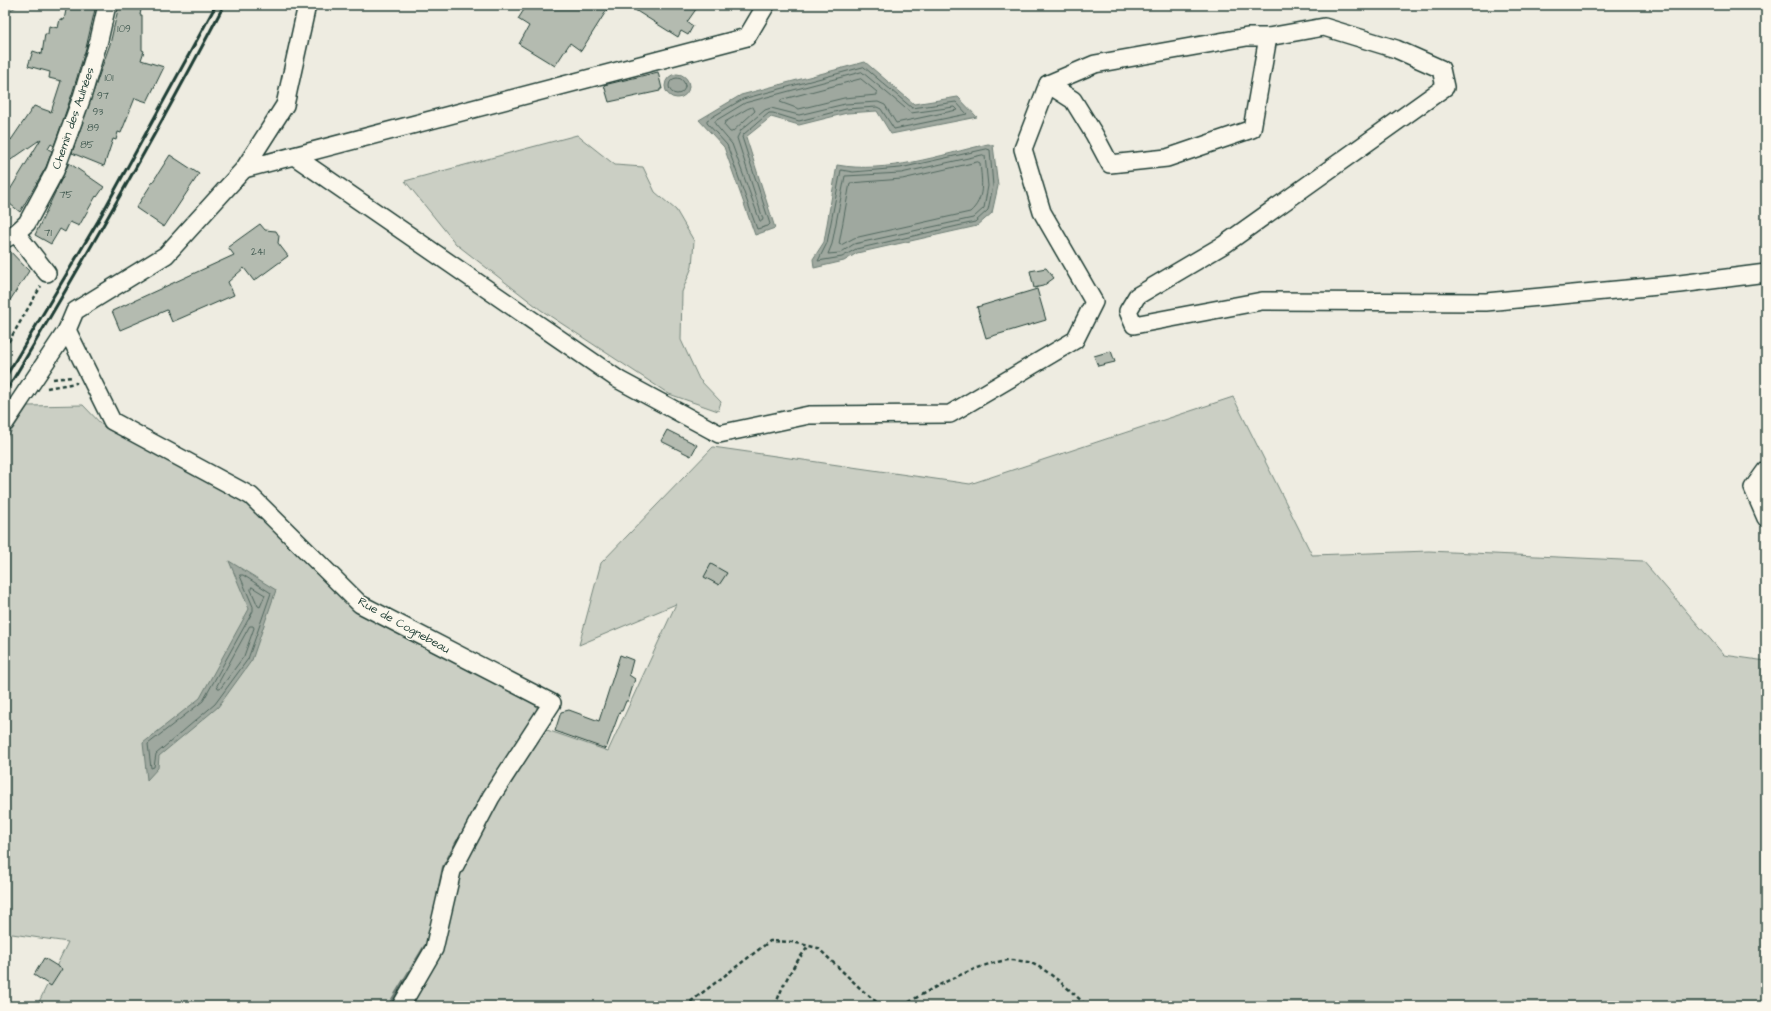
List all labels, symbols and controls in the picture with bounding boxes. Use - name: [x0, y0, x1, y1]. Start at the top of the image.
- house number: 109: [117, 22, 131, 36]
- street label: Chemin des Aulnées: [48, 65, 99, 172]
- house number: 101: [105, 71, 114, 85]
- house number: 97: [97, 89, 109, 103]
- house number: 93: [93, 105, 103, 119]
- house number: 89: [87, 121, 99, 135]
- house number: 85: [80, 138, 94, 152]
- house number: 75: [59, 188, 73, 202]
- house number: 71: [44, 226, 52, 240]
- house number: 241: [251, 245, 266, 259]
- street label: Rue de Cognebeau: [354, 593, 453, 659]

